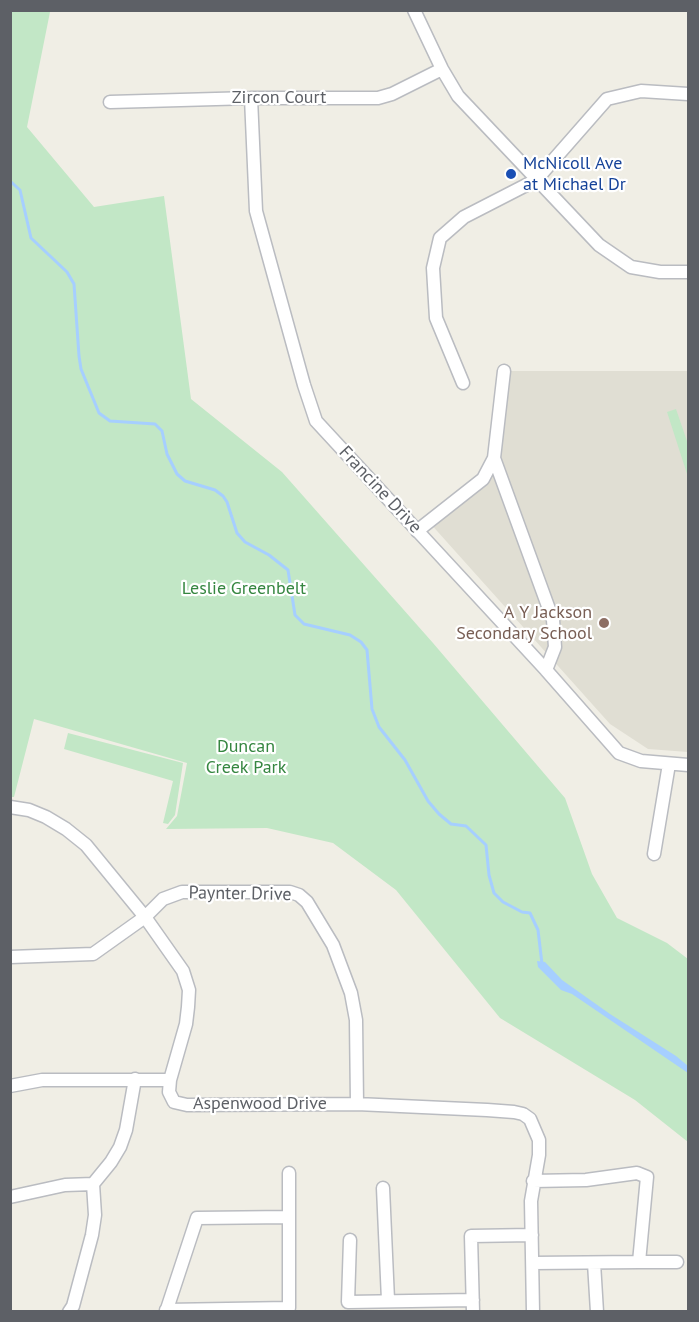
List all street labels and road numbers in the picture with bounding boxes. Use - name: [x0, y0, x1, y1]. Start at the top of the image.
- street label: Zircon Court: [232, 87, 326, 109]
- street label: Francine Drive: [334, 442, 426, 538]
- street label: Paynter Drive: [188, 882, 292, 906]
- street label: Aspenwood Drive: [193, 1093, 327, 1115]

